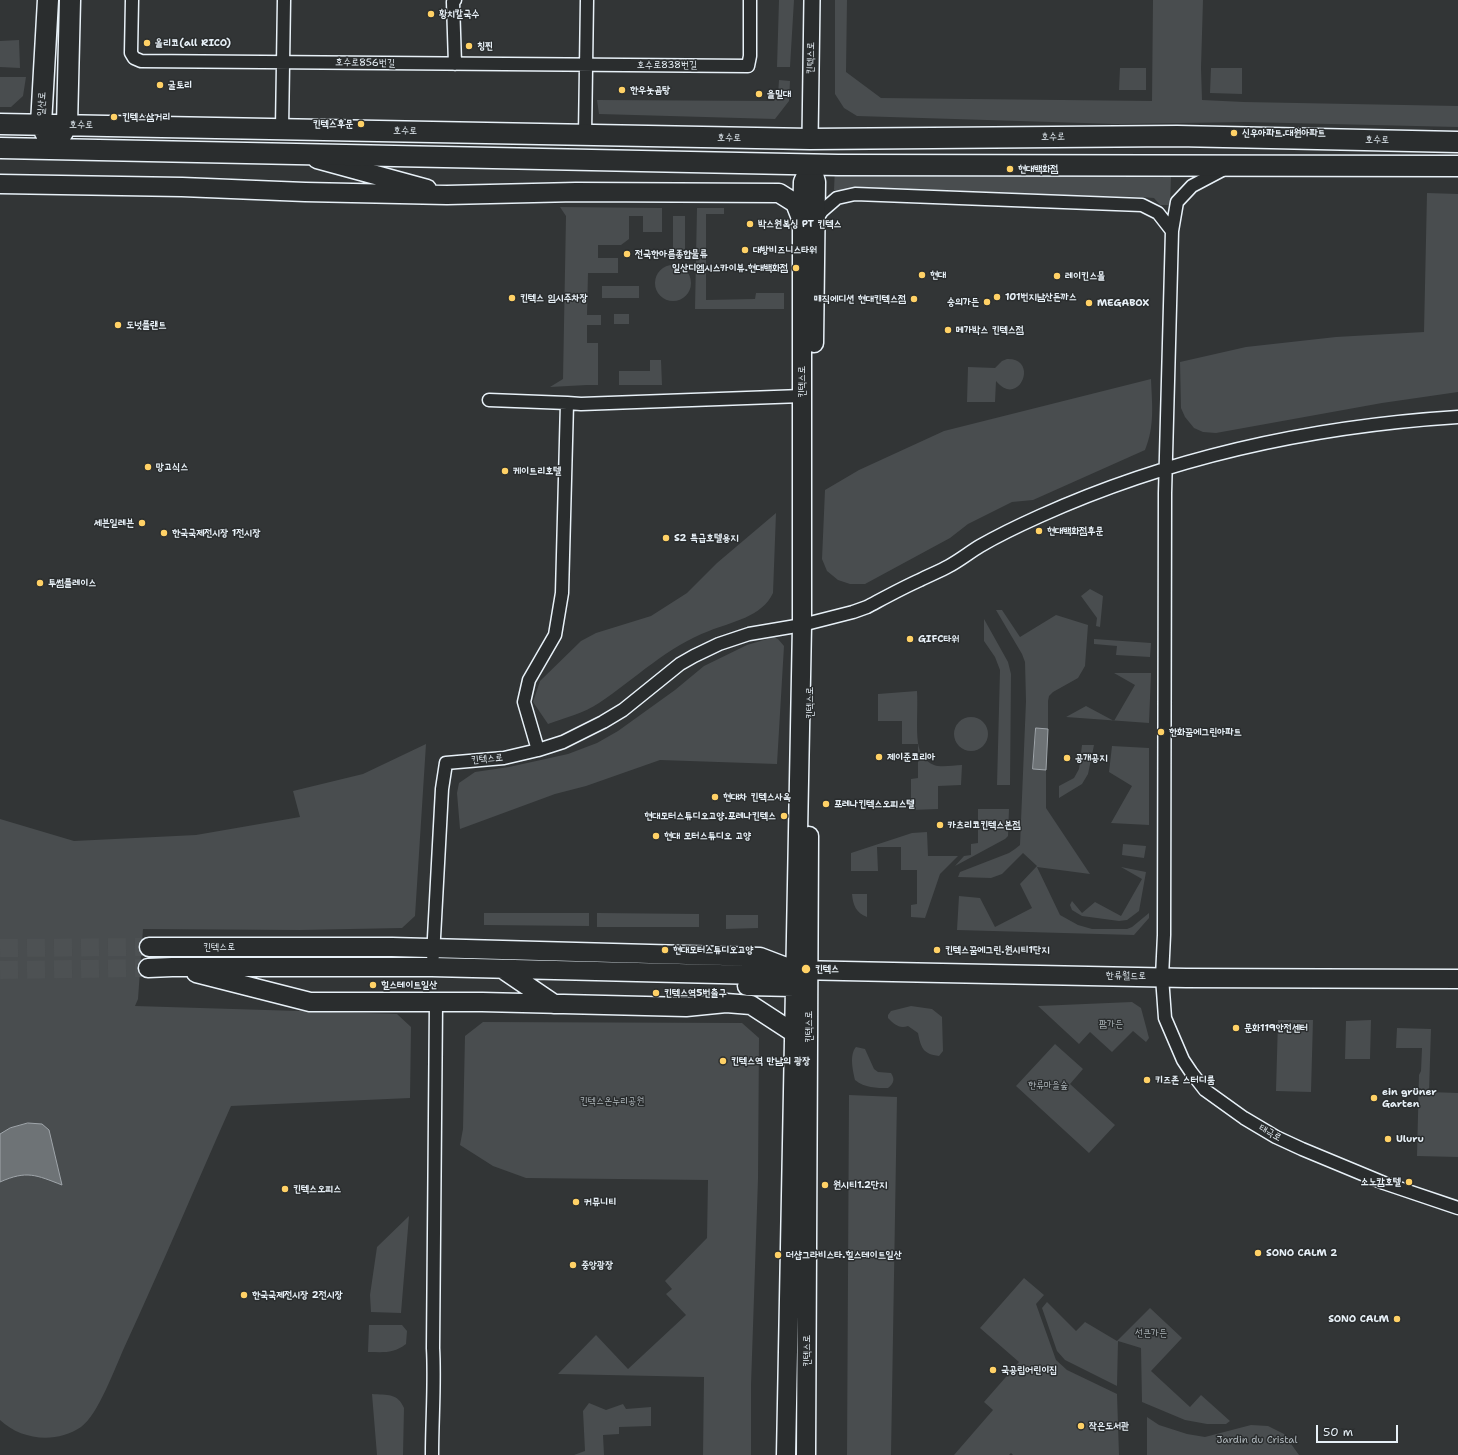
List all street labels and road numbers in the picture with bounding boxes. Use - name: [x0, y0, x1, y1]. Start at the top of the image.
- street label: 킨텍스로: [805, 42, 817, 74]
- street label: 호수로856번길: [335, 56, 395, 70]
- street label: 호수로838번길: [637, 59, 697, 71]
- street label: 일산로: [35, 92, 49, 116]
- street label: 호수로: [69, 119, 93, 131]
- street label: 호수로: [393, 125, 417, 137]
- street label: 호수로: [1041, 131, 1065, 143]
- street label: 호수로: [717, 132, 741, 144]
- street label: 호수로: [1365, 134, 1389, 146]
- street label: 킨텍스로: [796, 366, 808, 398]
- street label: 킨텍스로: [804, 687, 816, 719]
- street label: 킨텍스로: [470, 752, 504, 766]
- street label: 킨텍스로: [203, 941, 235, 953]
- street label: 한류월드로: [1106, 970, 1146, 982]
- street label: 킨텍스로: [803, 1011, 815, 1043]
- street label: 태극로: [1257, 1122, 1283, 1144]
- street label: 킨텍스로: [801, 1335, 813, 1367]

